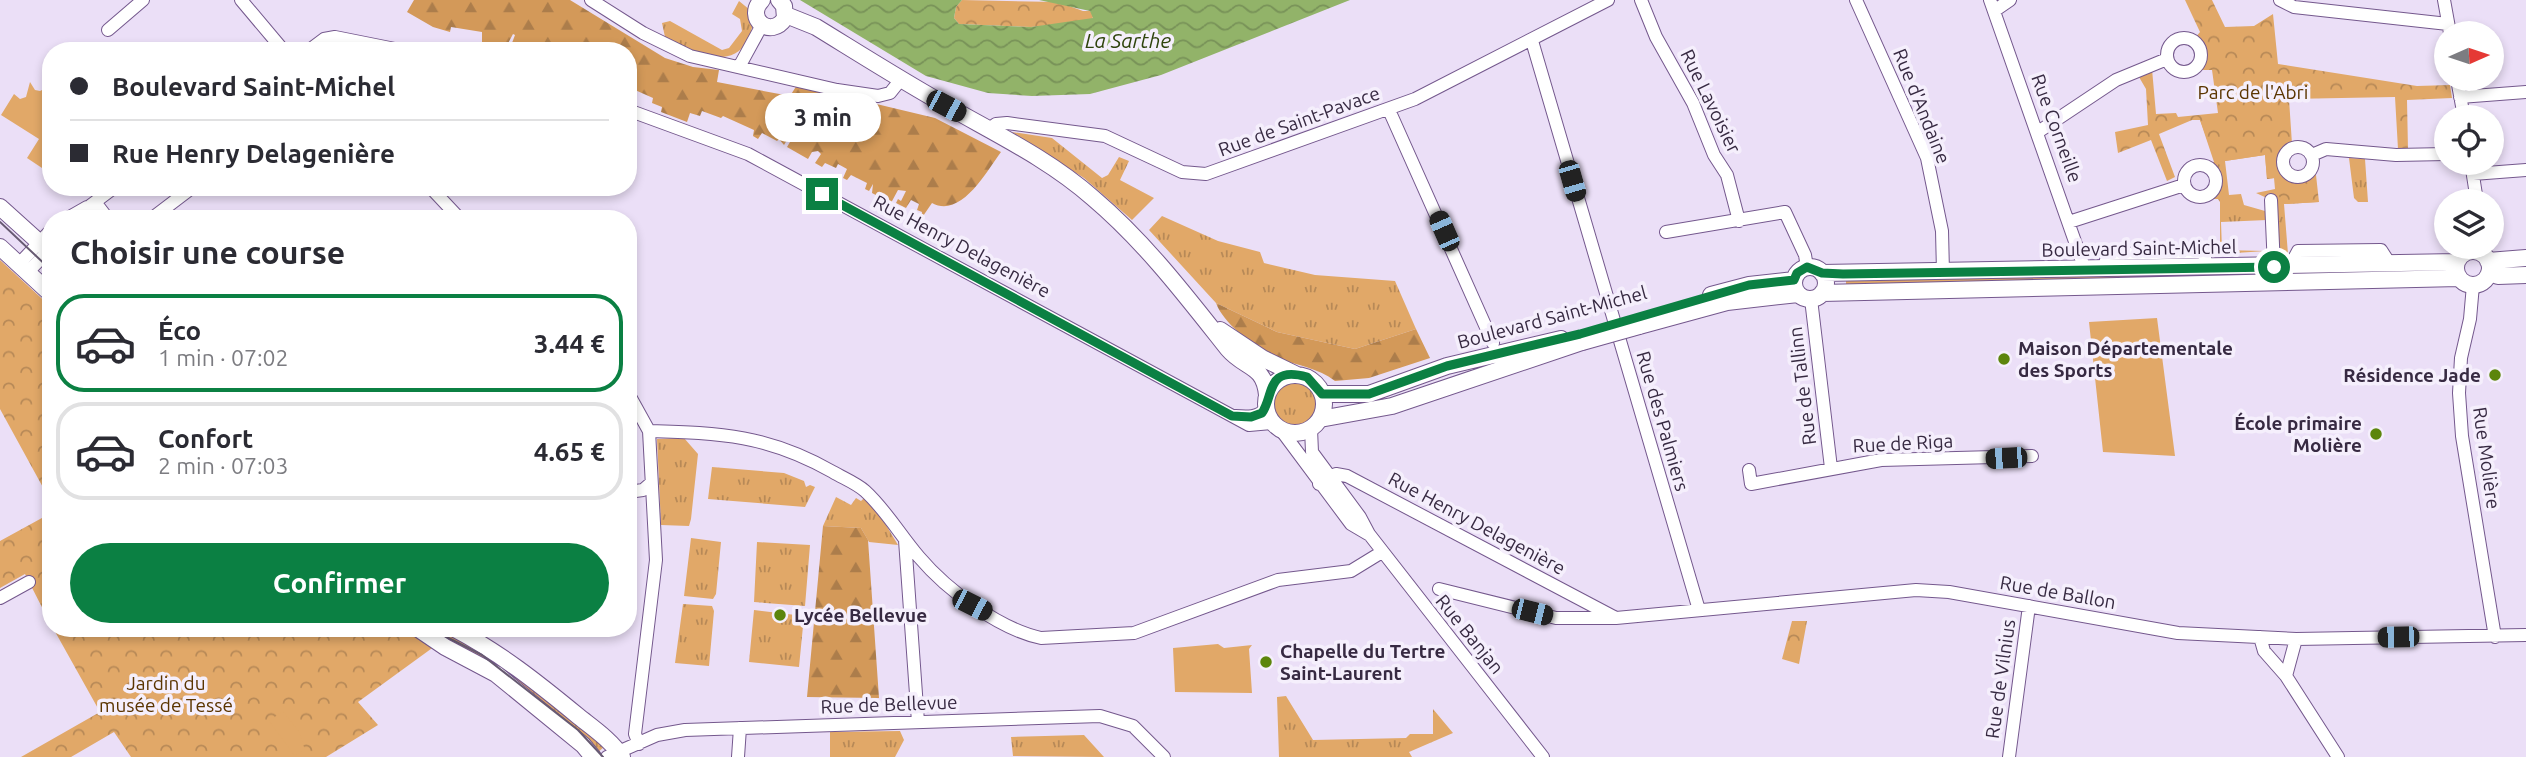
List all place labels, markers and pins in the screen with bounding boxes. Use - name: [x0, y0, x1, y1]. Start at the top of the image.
- place label: Maison Départementale des Sports: [2018, 337, 2233, 381]
- marker: Maison Départementale des Sports: [1996, 351, 2012, 367]
- place label: Résidence Jade: [2343, 364, 2481, 386]
- marker: Résidence Jade: [2487, 367, 2503, 383]
- place label: École primaire Molière: [2234, 412, 2362, 456]
- marker: École primaire Molière: [2368, 426, 2384, 442]
- place label: Lycée Bellevue: [794, 604, 927, 626]
- marker: Lycée Bellevue: [772, 607, 788, 623]
- place label: Chapelle du Tertre Saint-Laurent: [1280, 640, 1446, 684]
- marker: Chapelle du Tertre Saint-Laurent: [1258, 654, 1274, 670]

